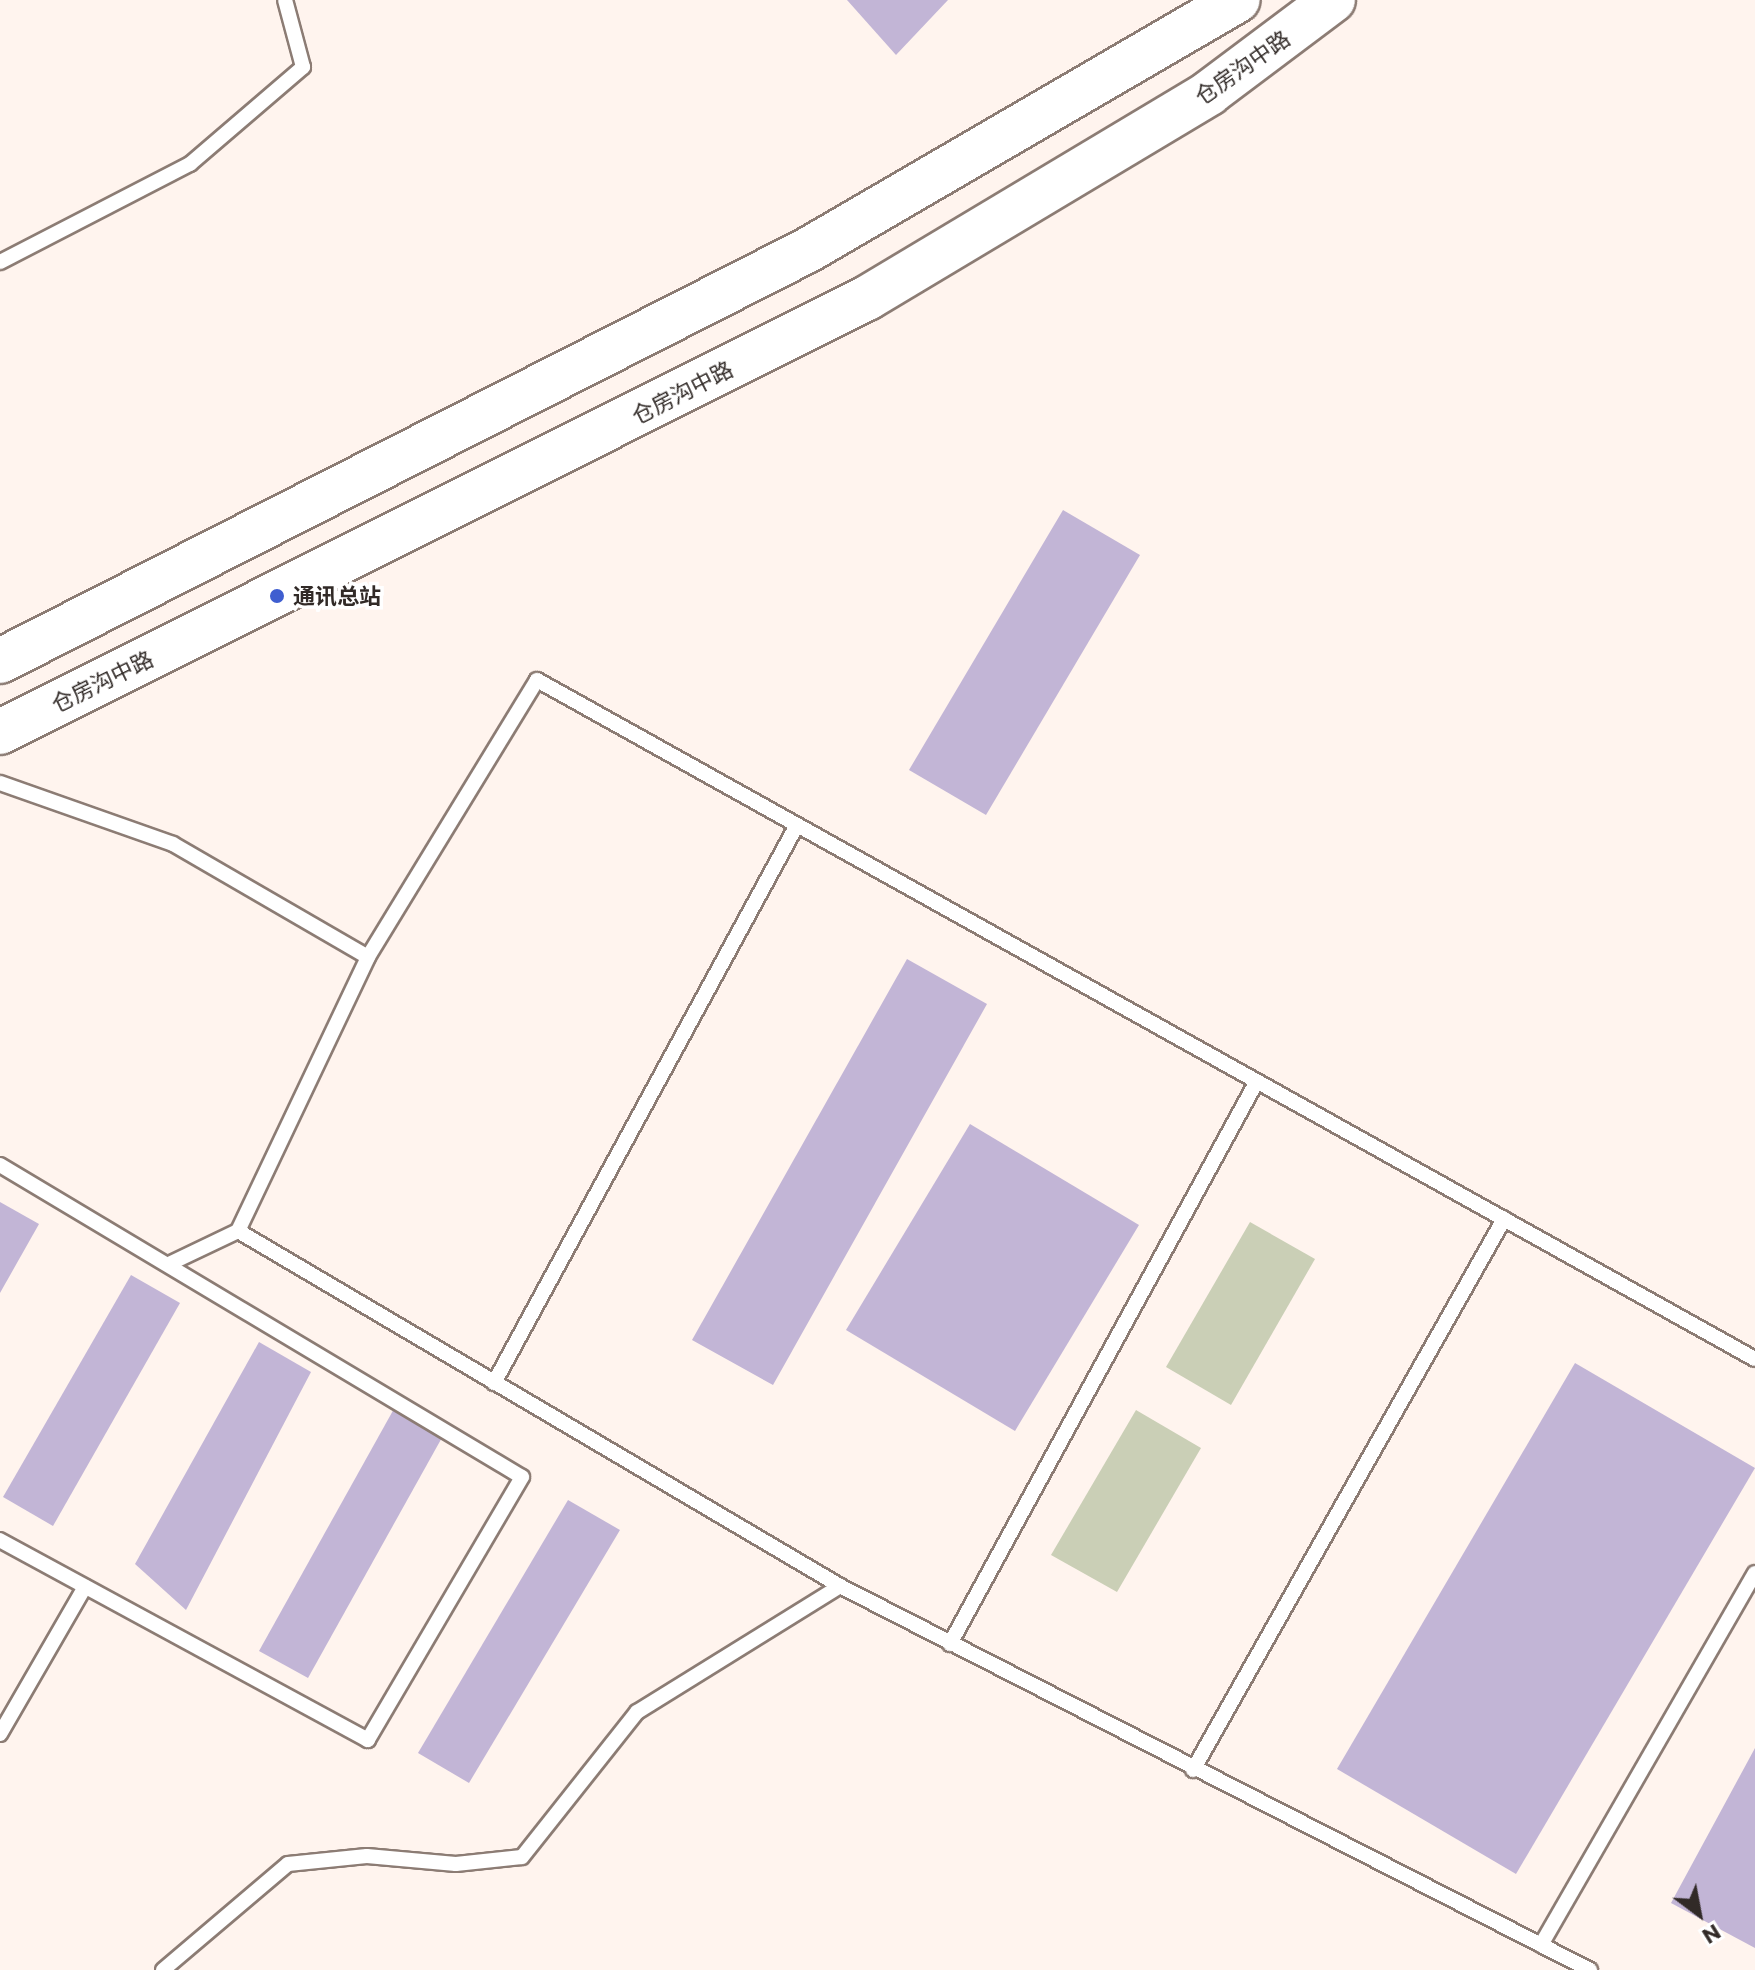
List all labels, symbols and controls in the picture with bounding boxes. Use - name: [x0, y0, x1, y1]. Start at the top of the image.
- street label: 仓房沟中路: [1189, 25, 1295, 109]
- street label: 仓房沟中路: [627, 355, 737, 429]
- place label: 通讯总站: [293, 583, 381, 609]
- marker: 通讯总站: [268, 587, 286, 605]
- street label: 仓房沟中路: [47, 645, 157, 717]
- north arrow: [1659, 1874, 1739, 1954]
- text: N: [1698, 1919, 1726, 1951]

